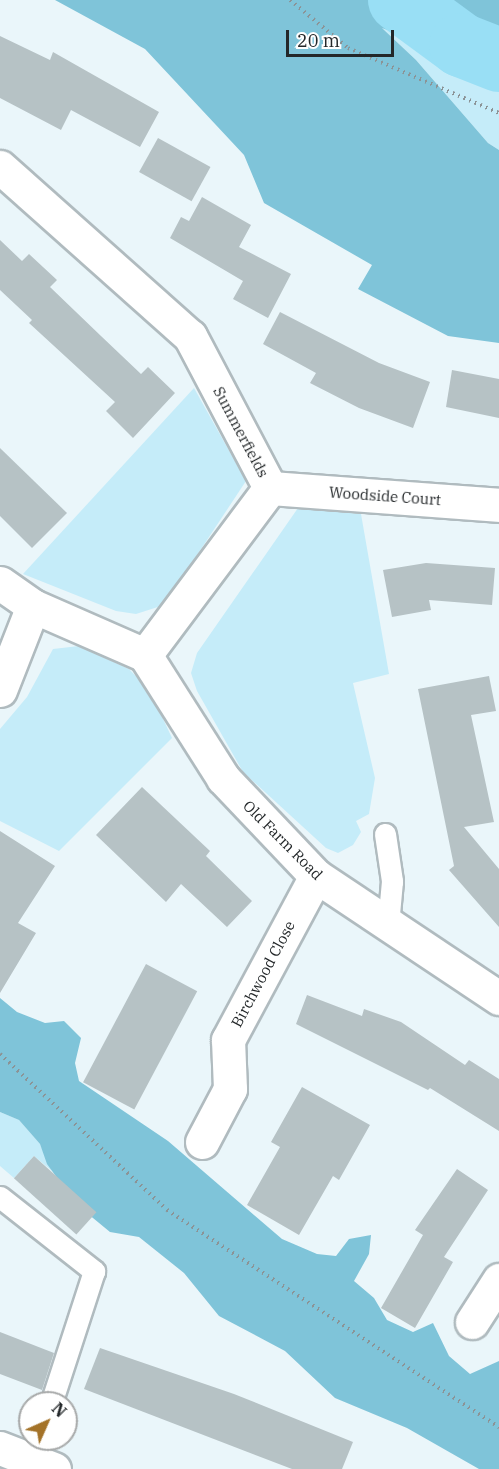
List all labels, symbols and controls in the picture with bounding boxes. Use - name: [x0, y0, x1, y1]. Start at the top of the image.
- scale bar: [289, 18, 397, 56]
- text: 20 m: [297, 29, 340, 52]
- street label: Summerfields: [210, 384, 272, 480]
- street label: Woodside Court: [328, 483, 442, 509]
- street label: Old Farm Road: [240, 797, 326, 883]
- street label: Birchwood Close: [227, 918, 299, 1030]
- north arrow: [18, 1391, 78, 1451]
- text: N: [48, 1398, 71, 1421]

